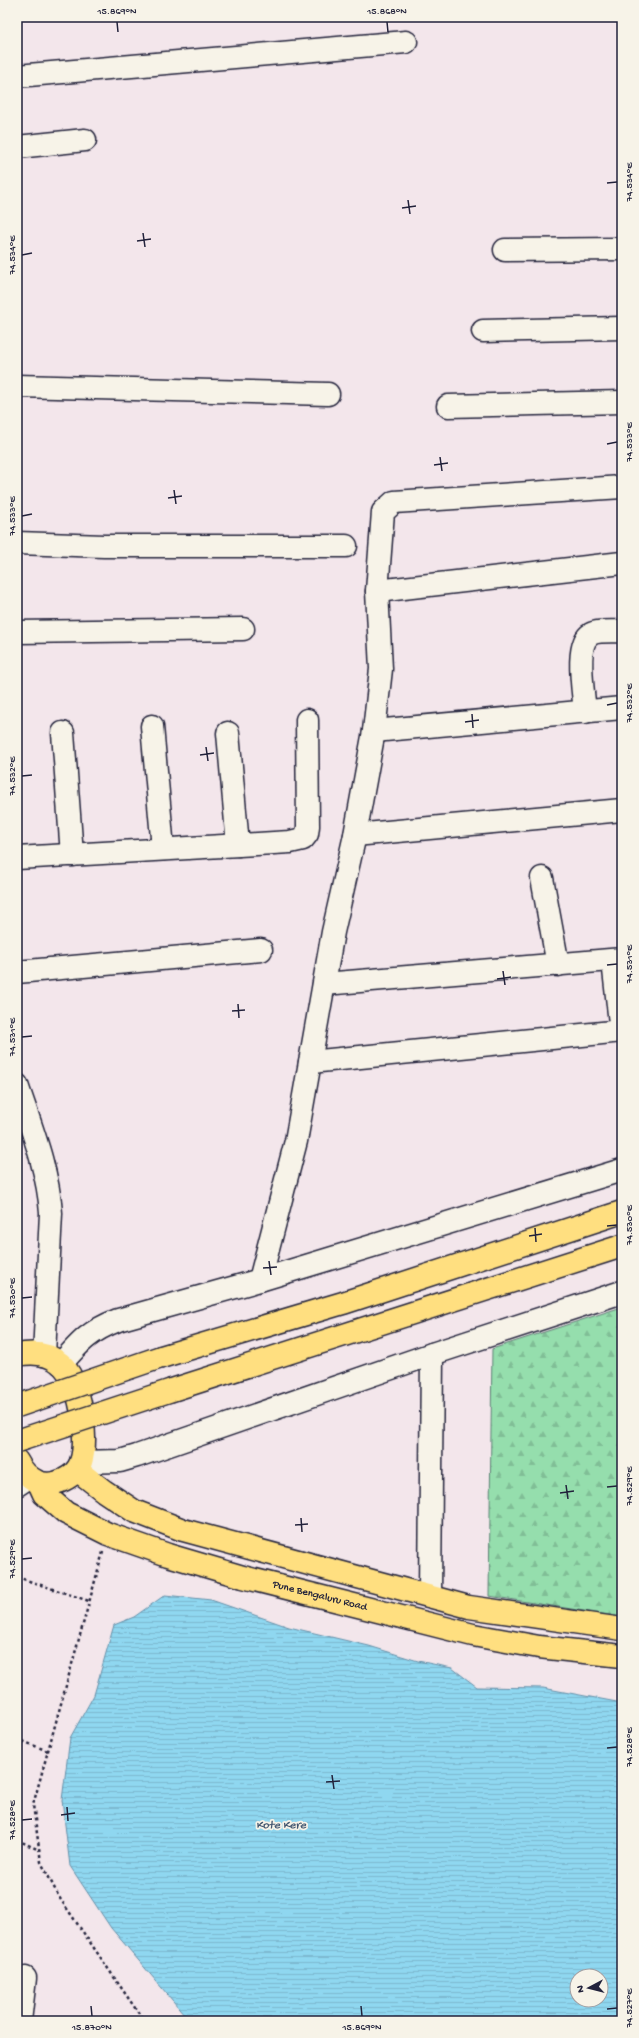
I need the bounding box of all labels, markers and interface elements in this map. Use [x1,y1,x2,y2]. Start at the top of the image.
text: 15.869°N [96,6,137,18]
text: 15.868°N [366,6,407,18]
text: 74.534°E [624,162,636,202]
text: 74.534°E [7,235,19,275]
text: 74.533°E [624,422,636,463]
text: 74.533°E [7,496,19,537]
text: 74.532°E [624,683,636,724]
text: 74.532°E [7,756,19,797]
text: 74.531°E [624,944,636,984]
text: 74.531°E [7,1017,19,1057]
text: 74.530°E [624,1204,636,1246]
text: 74.530°E [7,1277,19,1319]
text: 74.529°E [624,1466,636,1506]
text: 74.529°E [7,1539,19,1579]
street label: Pune Bengaluru Road [270,1578,370,1614]
text: 74.528°E [624,1727,636,1768]
text: 74.528°E [7,1800,19,1841]
water label: Kote Kere [256,1819,307,1833]
north arrow [569,1968,609,2008]
text: N [575,1985,587,1993]
text: 74.527°E [624,1988,636,2029]
text: 15.870°N [71,2022,112,2034]
text: 15.869°N [341,2022,382,2034]

